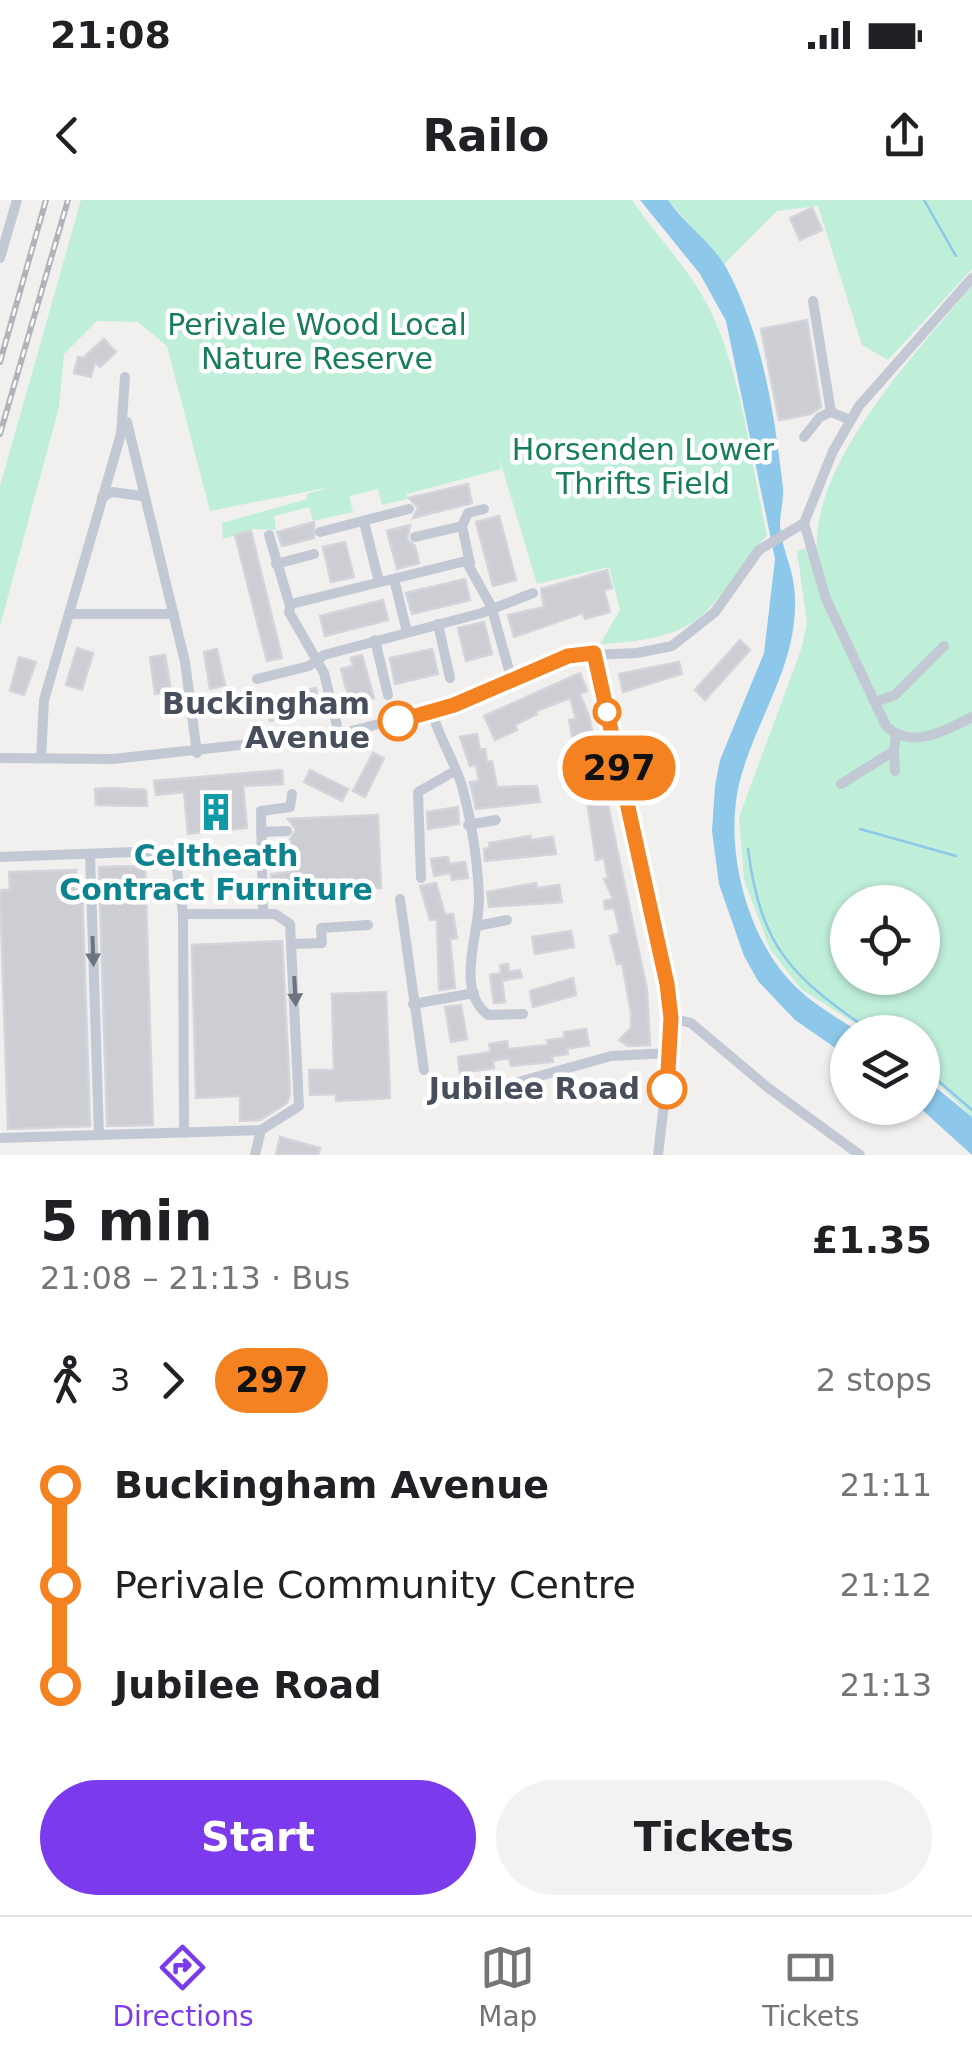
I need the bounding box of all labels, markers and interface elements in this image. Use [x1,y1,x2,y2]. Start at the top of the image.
text: 21:08 [50,13,171,57]
icon: back [40,108,95,163]
icon: share [877,108,932,163]
text: Railo [423,109,549,162]
park label: Perivale Wood Local Nature Reserve [167,307,467,376]
park label: Horsenden Lower Thrifts Field [512,432,775,501]
place label: Buckingham Avenue [162,686,370,755]
unlabelled marker [594,699,620,725]
marker: Buckingham Avenue [379,702,417,740]
line badge: 297 [562,736,676,800]
text: 297 [582,748,656,788]
building icon: Celtheath Contract Furniture [195,791,237,833]
place label: Celtheath Contract Furniture [59,838,373,907]
map controls [830,885,940,1125]
button: locate [830,885,940,995]
one-way arrow [85,936,101,968]
one-way arrow [288,976,304,1008]
button: layers [830,1015,940,1125]
marker: Jubilee Road [648,1070,686,1108]
place label: Jubilee Road [427,1071,640,1106]
text: 5 min [40,1189,213,1253]
text: £1.35 [812,1218,932,1262]
text: 21:08 – 21:13 · Bus [40,1259,350,1297]
icon: walk [40,1353,95,1408]
icon: forward [145,1353,200,1408]
text: 297 [235,1360,308,1400]
text: 3 [110,1361,130,1399]
text: 2 stops [816,1361,932,1399]
text: Buckingham Avenue [114,1463,549,1507]
text: 21:11 [840,1466,932,1504]
text: Perivale Community Centre [114,1563,636,1607]
text: 21:12 [840,1566,932,1604]
text: Jubilee Road [114,1663,381,1707]
text: 21:13 [840,1666,932,1704]
button: Start [40,1780,476,1895]
button: Tickets [496,1780,932,1895]
tab: Directions [112,1940,253,2033]
tab: Map [478,1940,537,2033]
tab: Tickets [762,1940,860,2033]

